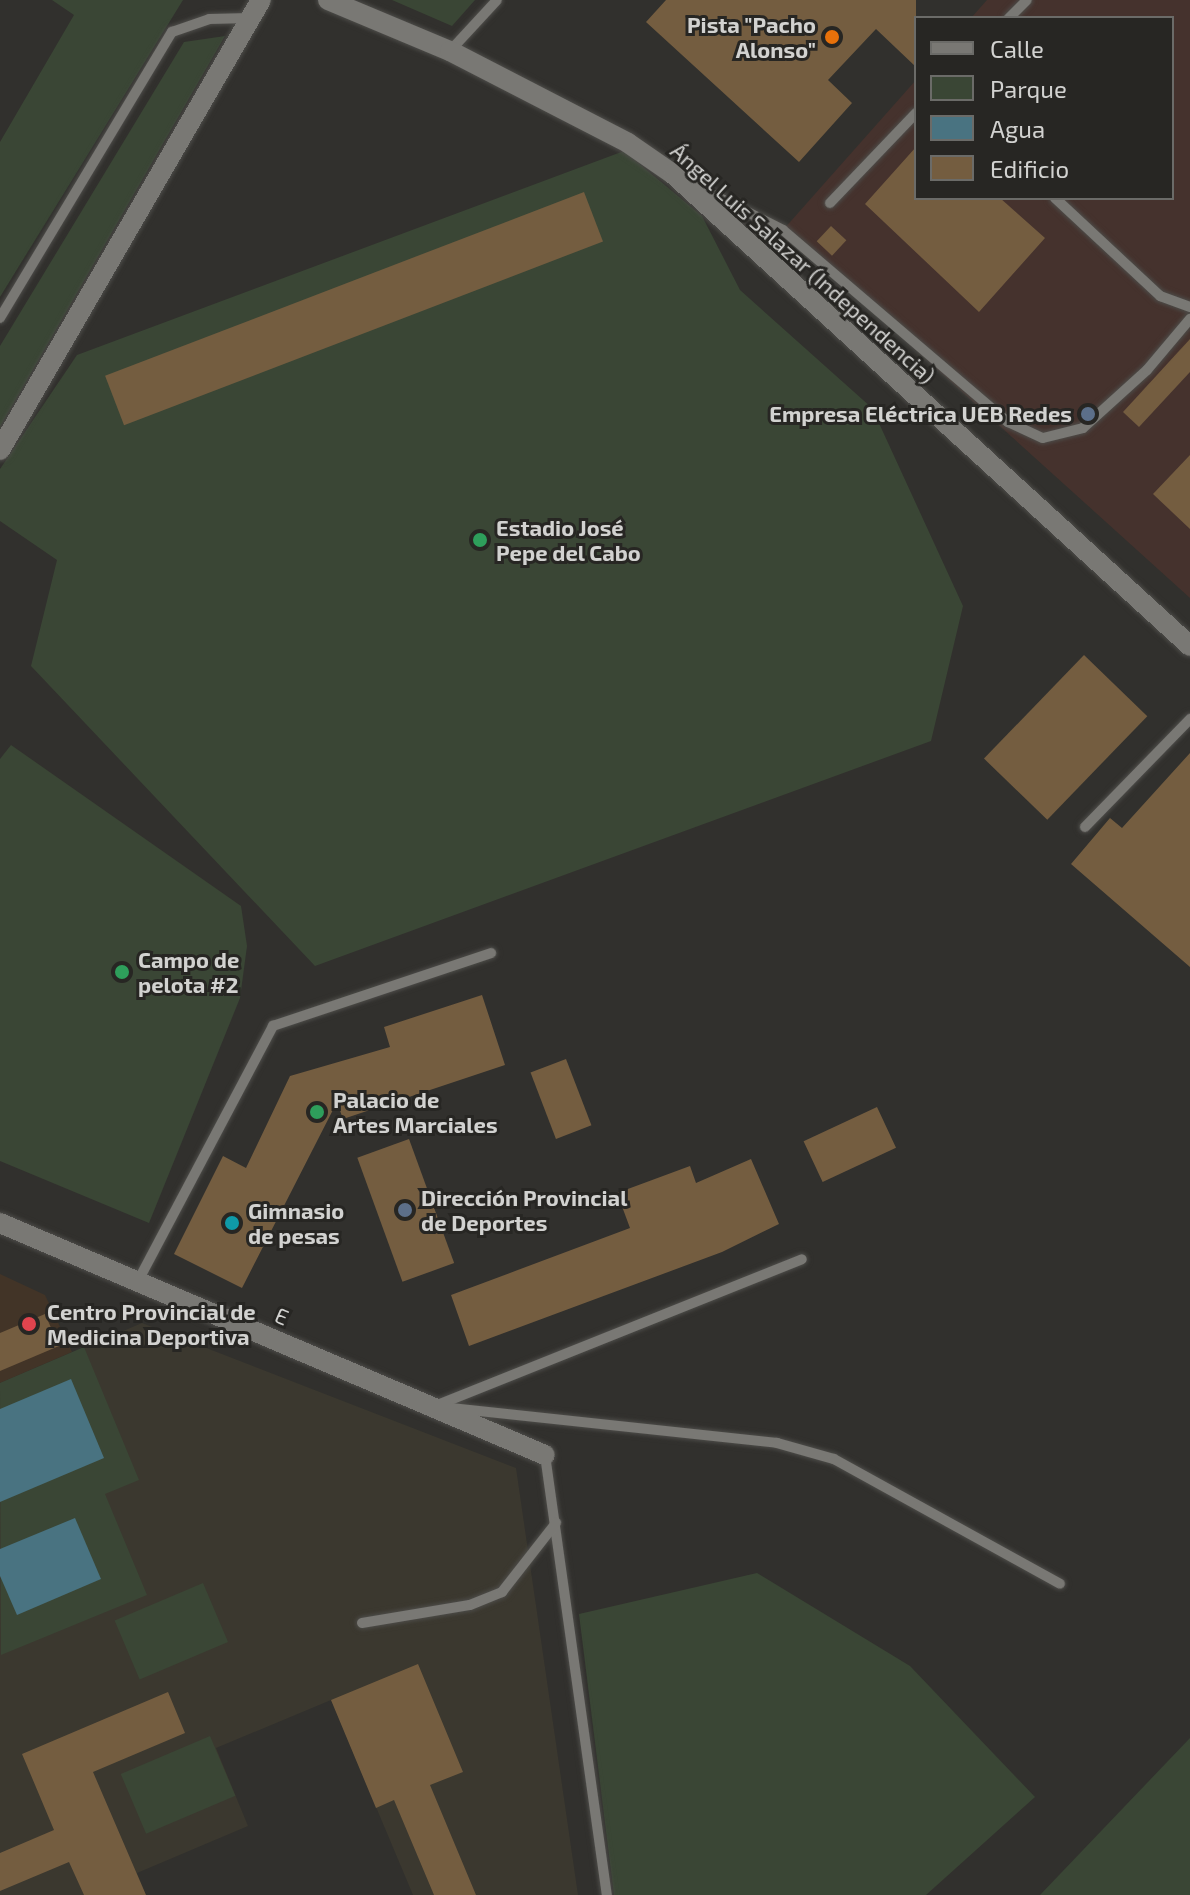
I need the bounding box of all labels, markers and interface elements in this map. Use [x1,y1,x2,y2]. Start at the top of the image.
place label: Pista "Pacho Alonso" [687,11,816,62]
legend [914,16,1174,200]
marker: Pista "Pacho Alonso" [823,28,841,46]
text: Calle [990,34,1044,63]
text: Parque [990,74,1067,103]
text: Agua [990,114,1045,143]
street label: Ángel Luis Salazar (Independencia) [665,137,941,389]
text: Edificio [990,154,1069,183]
place label: Empresa Eléctrica UEB Redes [769,401,1072,427]
marker: Empresa Eléctrica UEB Redes [1079,405,1097,423]
place label: Estadio José Pepe del Cabo [496,514,641,566]
marker: Estadio José Pepe del Cabo [471,531,489,549]
place label: Campo de pelota #2 [138,946,239,998]
marker: Campo de pelota #2 [113,963,131,981]
place label: Palacio de Artes Marciales [333,1086,498,1138]
marker: Palacio de Artes Marciales [308,1103,326,1121]
place label: Dirección Provincial de Deportes [421,1184,627,1236]
place label: Gimnasio de pesas [248,1197,344,1248]
marker: Dirección Provincial de Deportes [396,1201,414,1219]
marker: Gimnasio de pesas [223,1214,241,1232]
place label: Centro Provincial de Medicina Deportiva [47,1298,256,1350]
street label: E [271,1301,293,1331]
marker: Centro Provincial de Medicina Deportiva [18,1313,40,1335]

